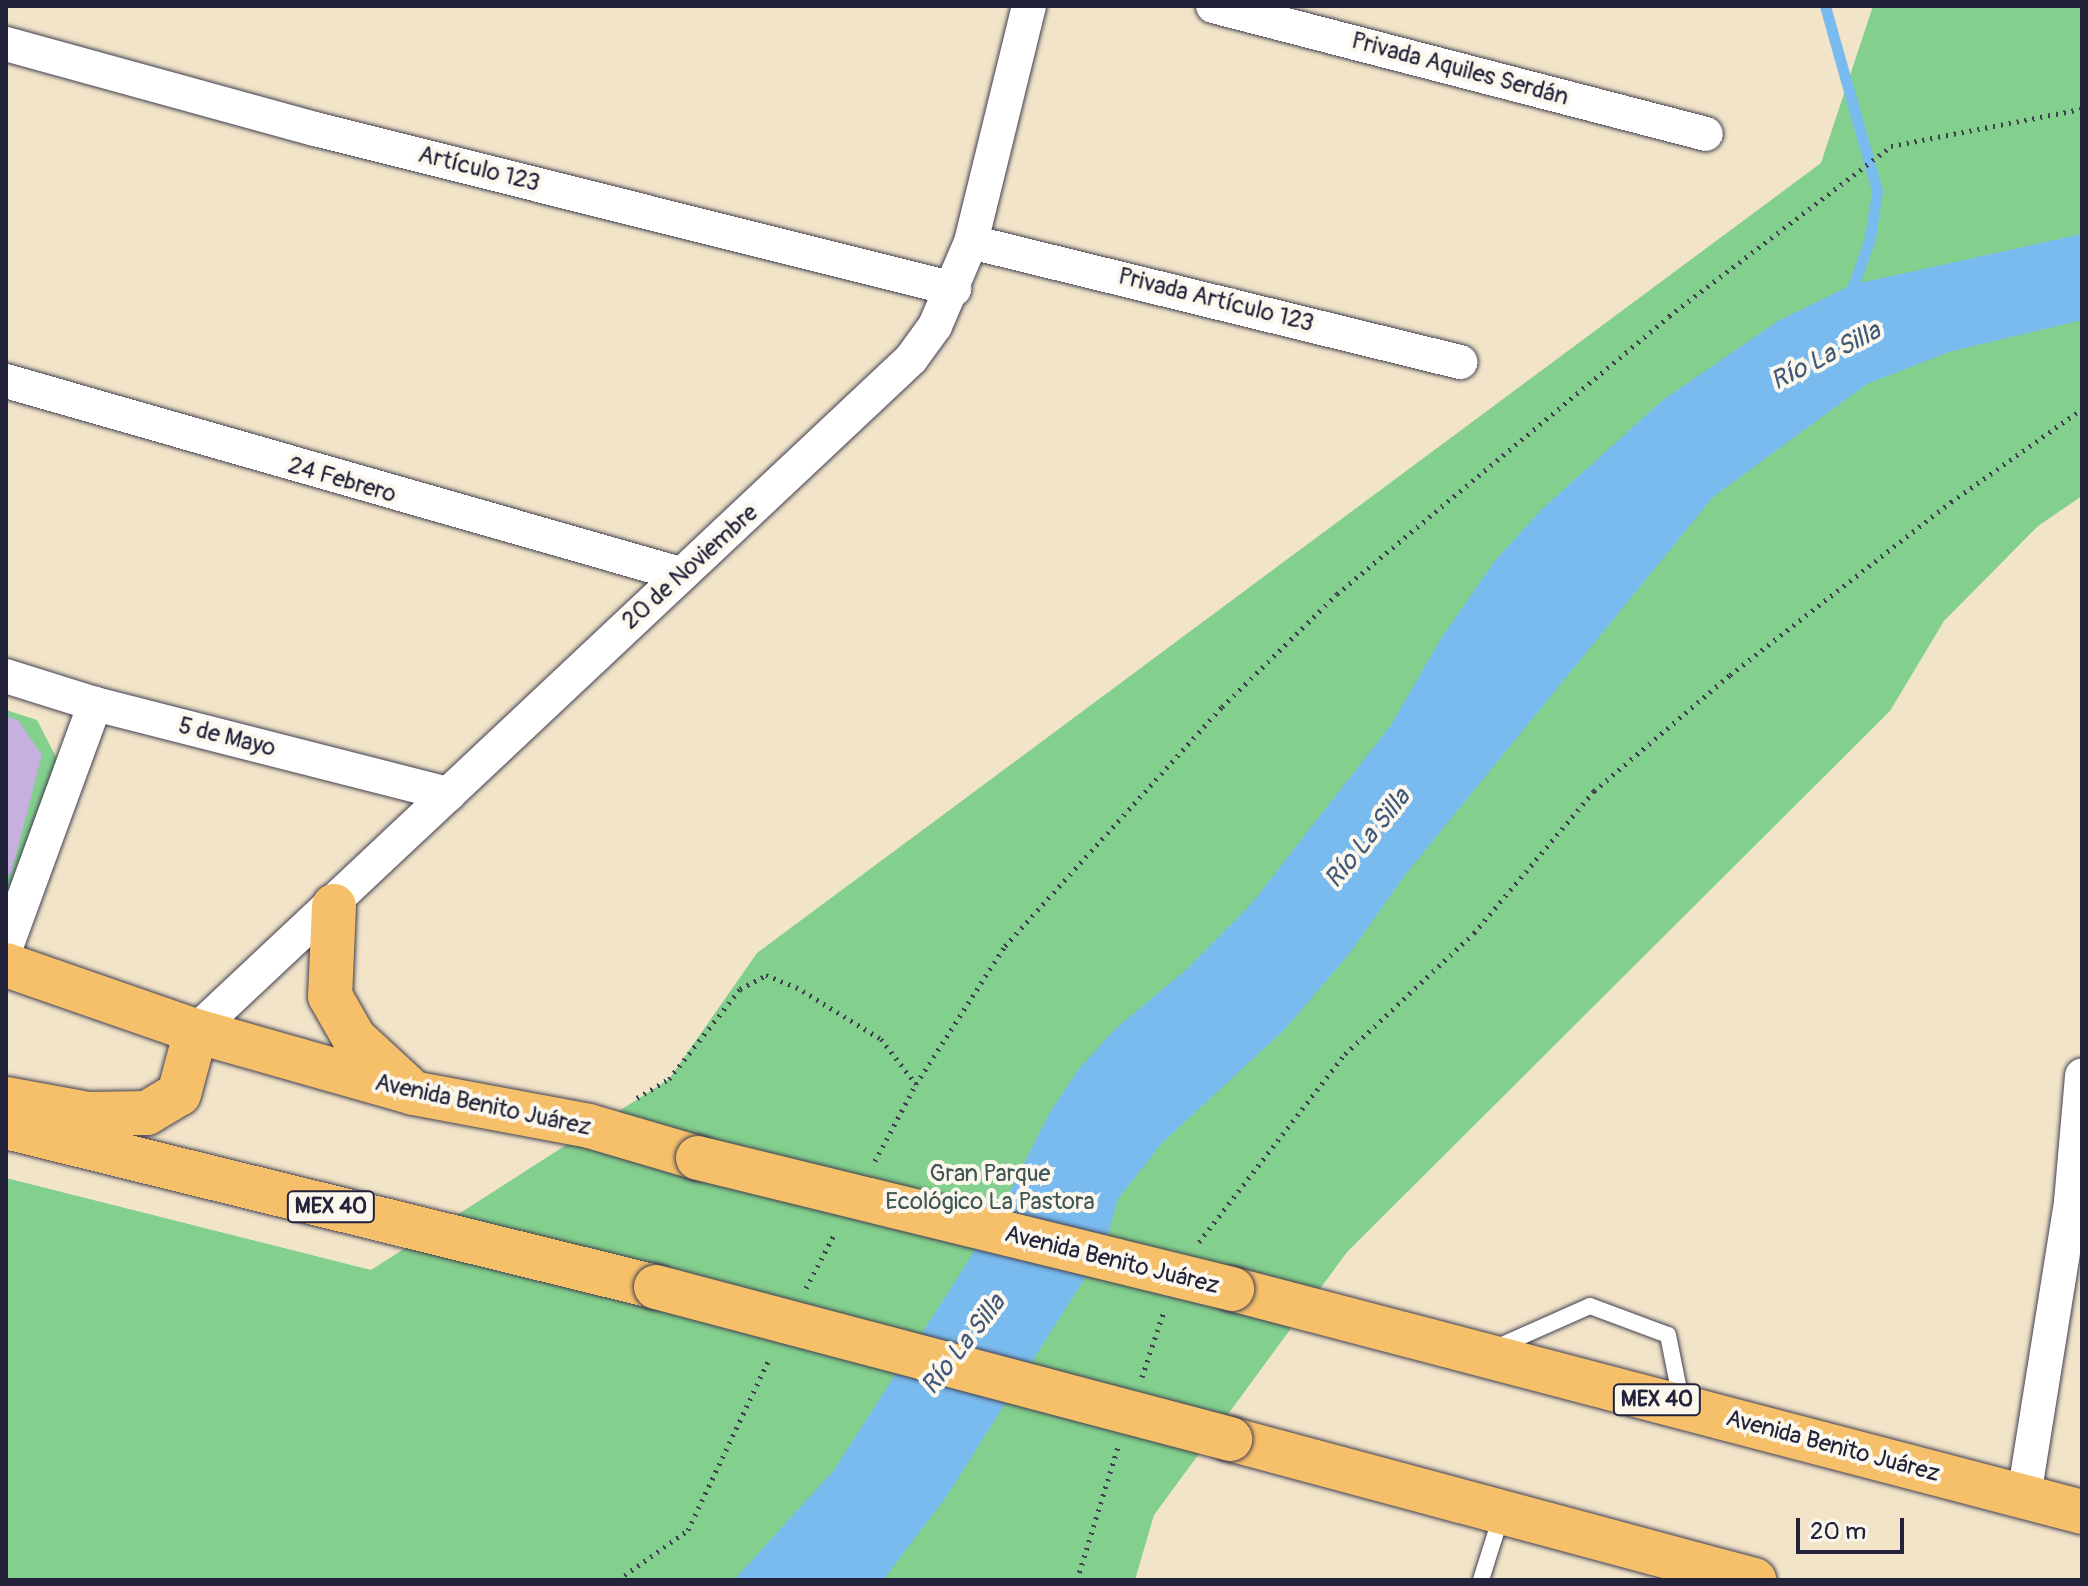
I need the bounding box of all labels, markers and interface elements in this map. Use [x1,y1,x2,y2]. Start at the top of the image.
street label: Privada Aquiles Serdán [1348,26,1572,112]
street label: Artículo 123 [415,140,543,198]
street label: Privada Artículo 123 [1115,262,1317,338]
water label: Río La Silla [1766,316,1886,398]
street label: 24 Febrero [285,451,399,509]
street label: 20 de Noviembre [616,498,764,636]
street label: 5 de Mayo [176,711,278,763]
water label: Río La Silla [1319,783,1417,895]
street label: Avenida Benito Juárez [372,1068,594,1142]
park label: Gran Parque Ecológico La Pastora [885,1160,1095,1216]
road number: MEX 40 [285,1189,377,1225]
street label: Avenida Benito Juárez [1002,1219,1222,1301]
water label: Río La Silla [915,1289,1013,1401]
road number: MEX 40 [1611,1382,1703,1418]
street label: Avenida Benito Juárez [1723,1404,1943,1488]
scale bar [1800,1502,1908,1552]
text: 20 m [1810,1517,1866,1546]

